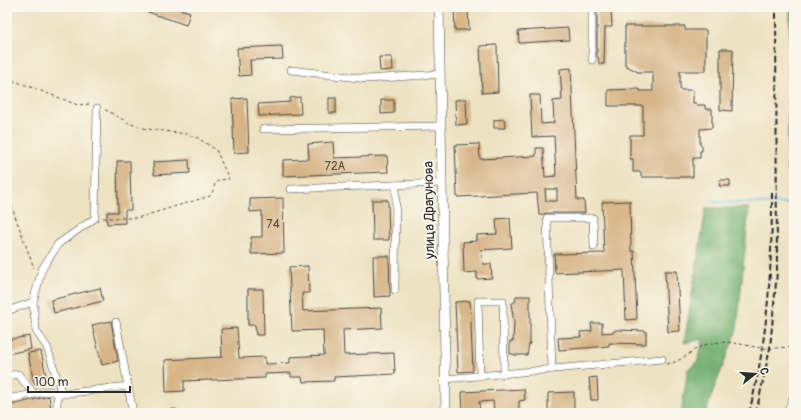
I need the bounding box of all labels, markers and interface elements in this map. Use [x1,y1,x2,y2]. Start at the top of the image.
house number: 72А [325,159,346,174]
street label: улица Драгунова [420,161,438,260]
house number: 74 [266,217,280,232]
north arrow [735,354,775,394]
text: С [757,366,771,377]
scale bar [28,368,130,394]
text: 100 m [34,375,69,390]

